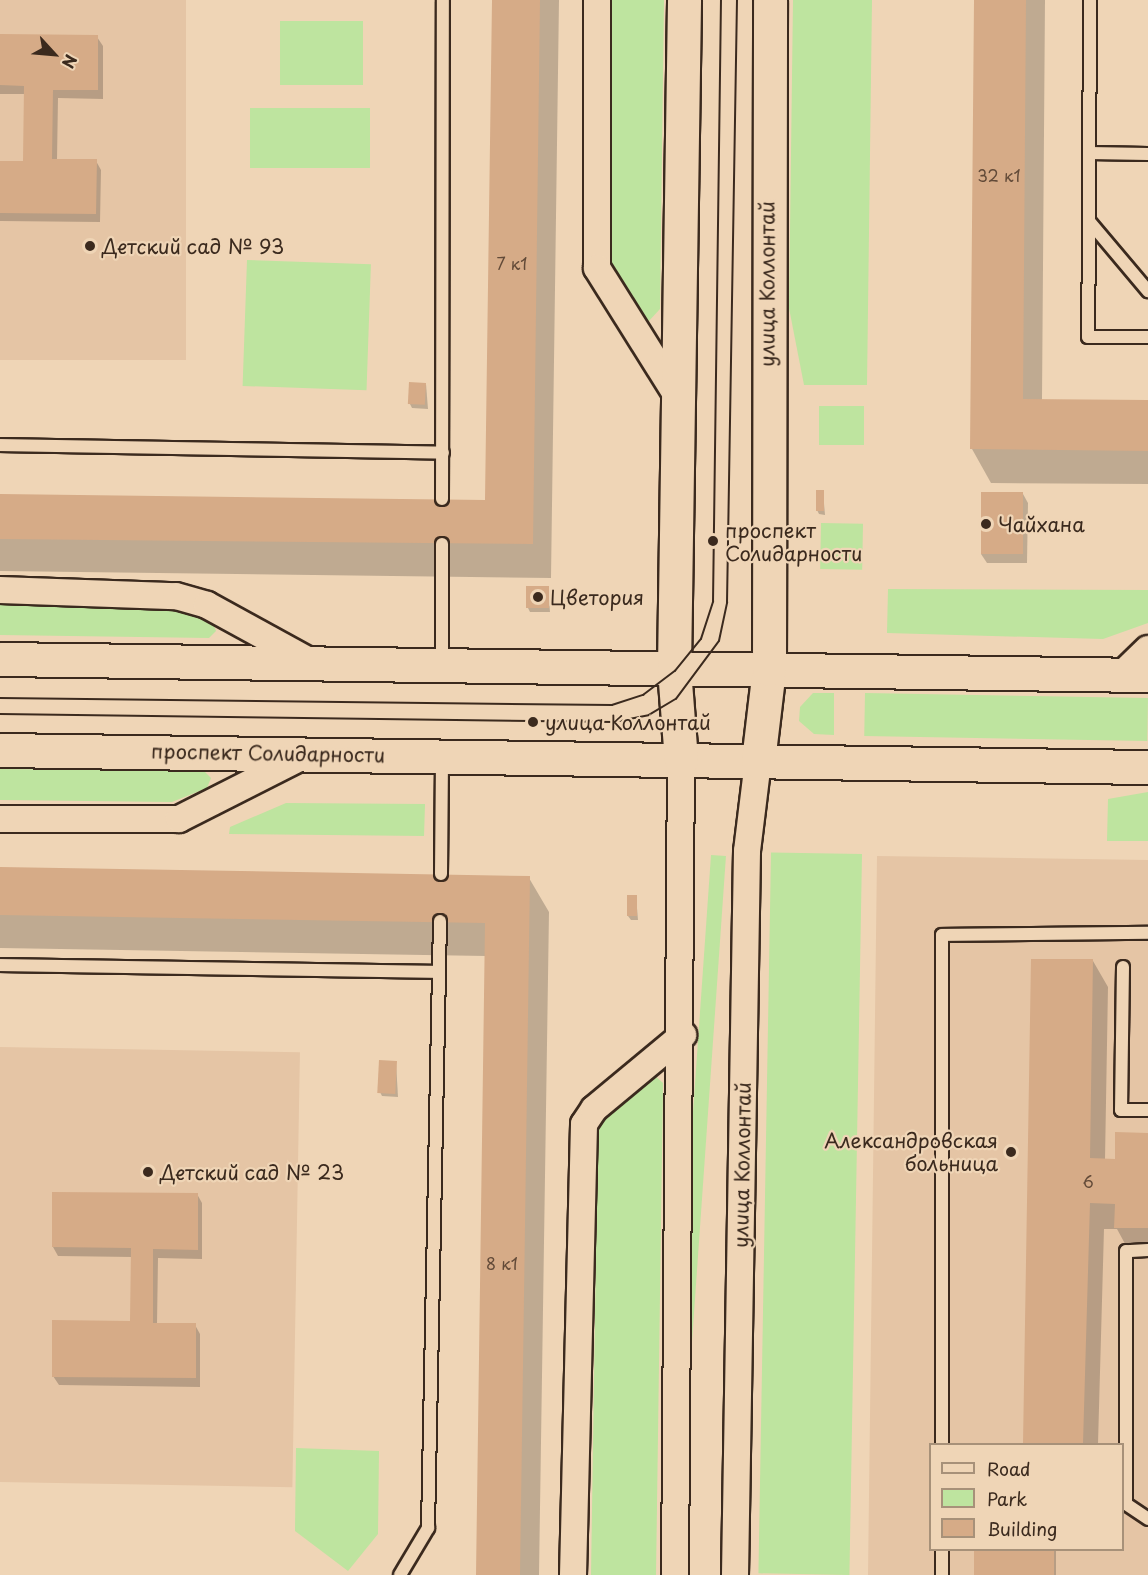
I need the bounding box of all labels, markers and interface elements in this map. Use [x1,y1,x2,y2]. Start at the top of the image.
north arrow [24,24,84,84]
text: N [57,51,84,73]
house number: 32 к1 [977,165,1021,185]
street label: улица Коллонтай [755,201,779,367]
place label: Детский сад № 93 [102,234,285,258]
marker: Детский сад № 93 [83,239,97,253]
house number: 7 к1 [497,253,527,273]
place label: Чайхана [998,512,1085,536]
marker: Чайхана [979,517,993,531]
place label: проспект Солидарности [725,518,862,565]
marker: проспект Солидарности [706,534,720,548]
place label: Цветория [550,585,644,609]
marker: Цветория [531,590,545,604]
place label: улица Коллонтай [545,710,712,734]
marker: улица Коллонтай [526,715,540,729]
street label: проспект Солидарности [150,739,386,767]
street label: улица Коллонтай [729,1081,755,1249]
place label: Александровская больница [824,1128,998,1175]
marker: Александровская больница [1002,1143,1020,1161]
place label: Детский сад № 23 [160,1160,346,1184]
marker: Детский сад № 23 [141,1165,155,1179]
house number: 6 [1082,1171,1094,1191]
house number: 8 к1 [486,1253,518,1273]
legend [929,1443,1124,1551]
text: Road [987,1455,1031,1482]
text: Park [987,1485,1027,1512]
text: Building [987,1515,1057,1542]

